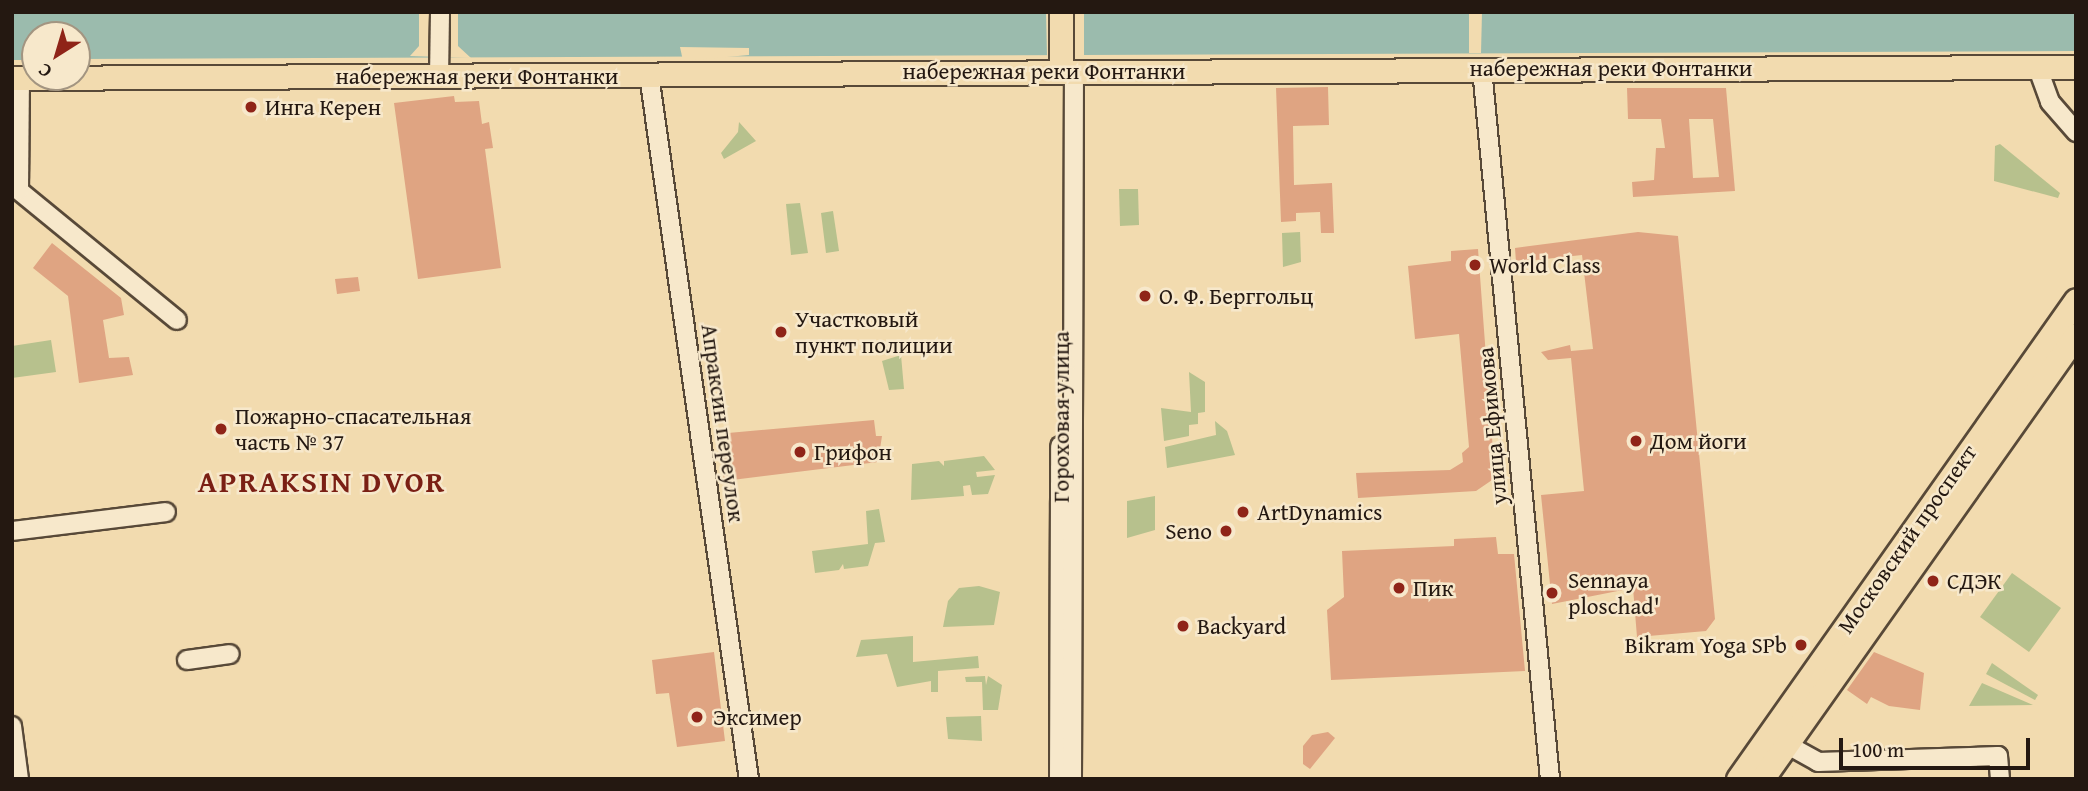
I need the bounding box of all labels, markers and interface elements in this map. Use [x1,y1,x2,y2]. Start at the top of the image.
north arrow [21,21,91,91]
street label: набережная реки Фонтанки [1469,54,1753,82]
text: С [32,57,57,86]
street label: набережная реки Фонтанки [902,57,1186,85]
street label: набережная реки Фонтанки [335,62,619,90]
place label: Инга Керен [265,93,381,121]
marker: Инга Керен [243,99,259,115]
place label: World Class [1489,251,1601,279]
marker: World Class [1467,257,1483,273]
place label: О. Ф. Берггольц [1159,282,1313,310]
marker: О. Ф. Берггольц [1137,288,1153,304]
place label: Участковый пункт полиции [795,305,953,359]
street label: Апраксин переулок [695,322,751,524]
marker: Участковый пункт полиции [773,324,789,340]
street label: Гороховая улица [1047,331,1075,503]
street label: улица Ефимова [1471,346,1513,506]
place label: Пожарно-спасательная часть № 37 [235,402,471,456]
marker: Пожарно-спасательная часть № 37 [213,421,229,437]
place label: Дом йоги [1650,427,1747,455]
marker: Дом йоги [1628,433,1644,449]
place label: Грифон [814,438,892,466]
street label: Московский проспект [1831,439,1983,639]
marker: Грифон [792,444,808,460]
district label: APRAKSIN DVOR [199,463,445,499]
place label: ArtDynamics [1257,498,1382,526]
marker: ArtDynamics [1235,504,1251,520]
place label: Seno [1165,517,1212,545]
marker: Seno [1218,523,1234,539]
place label: Sennaya ploschad' [1568,566,1660,620]
place label: СДЭК [1947,567,2001,595]
marker: СДЭК [1925,573,1941,589]
place label: Пик [1413,574,1454,602]
marker: Пик [1391,580,1407,596]
marker: Sennaya ploschad' [1542,583,1562,603]
place label: Backyard [1197,612,1286,640]
marker: Backyard [1175,618,1191,634]
place label: Bikram Yoga SPb [1625,631,1787,659]
marker: Bikram Yoga SPb [1793,637,1809,653]
place label: Эксимер [713,703,802,731]
marker: Эксимер [687,707,707,727]
scale bar [1843,724,2034,768]
text: 100 m [1852,734,1904,765]

